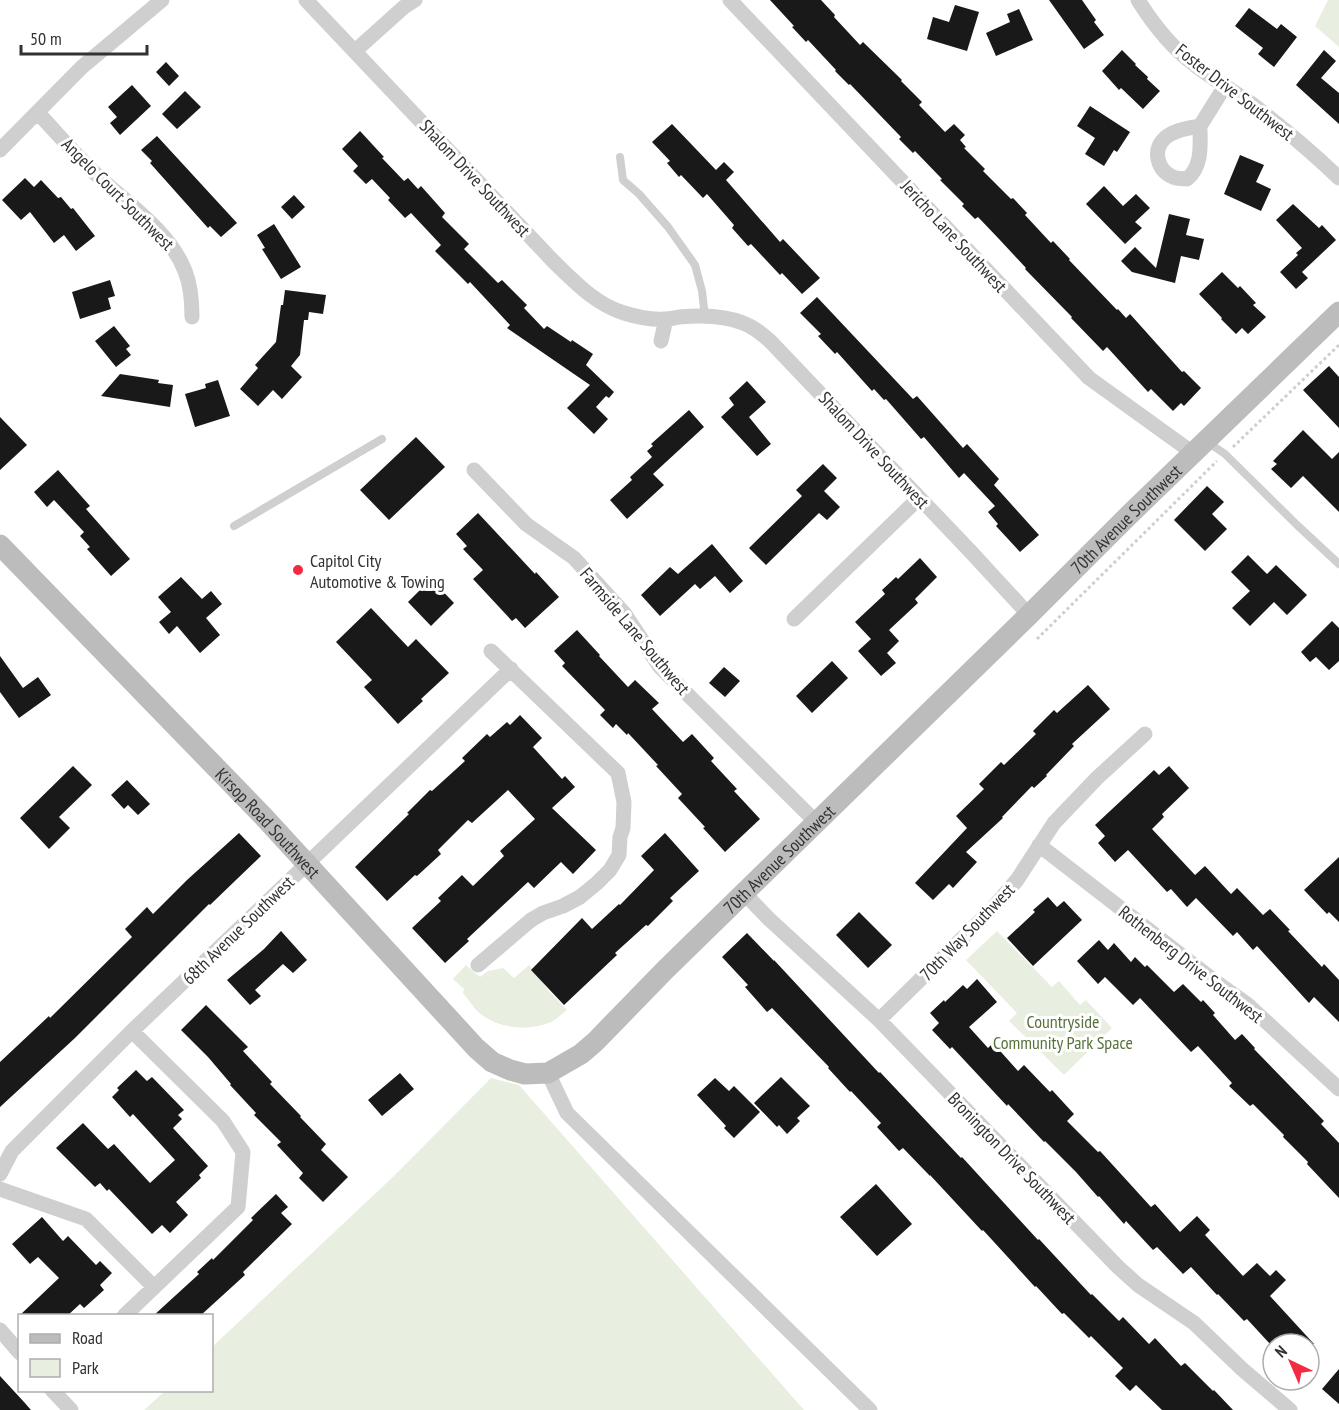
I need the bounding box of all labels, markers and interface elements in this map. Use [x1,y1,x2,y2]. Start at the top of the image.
scale bar [21,18,147,56]
text: 50 m [30,27,62,50]
street label: Foster Drive Southwest [1171,39,1299,145]
street label: Shalom Drive Southwest [415,115,535,241]
street label: Angelo Court Southwest [57,133,179,255]
street label: Jericho Lane Southwest [895,174,1012,297]
street label: Shalom Drive Southwest [814,387,934,513]
street label: 70th Avenue Southwest [1065,459,1186,579]
place label: Capitol City Automotive & Towing [310,549,445,593]
marker: Capitol City Automotive & Towing [291,563,305,577]
street label: Farmside Lane Southwest [575,563,695,699]
street label: Kirsop Road Southwest [211,763,326,883]
street label: 70th Avenue Southwest [718,799,839,919]
street label: 68th Avenue Southwest [177,871,299,989]
street label: 70th Way Southwest [915,879,1019,985]
street label: Rothenberg Drive Southwest [1114,900,1268,1028]
park label: Countryside Community Park Space [993,1010,1133,1054]
street label: Bronington Drive Southwest [943,1087,1081,1229]
legend [18,1314,213,1392]
text: Road [72,1326,103,1349]
north arrow [1261,1332,1321,1392]
text: N [1271,1341,1291,1361]
text: Park [72,1356,99,1379]

